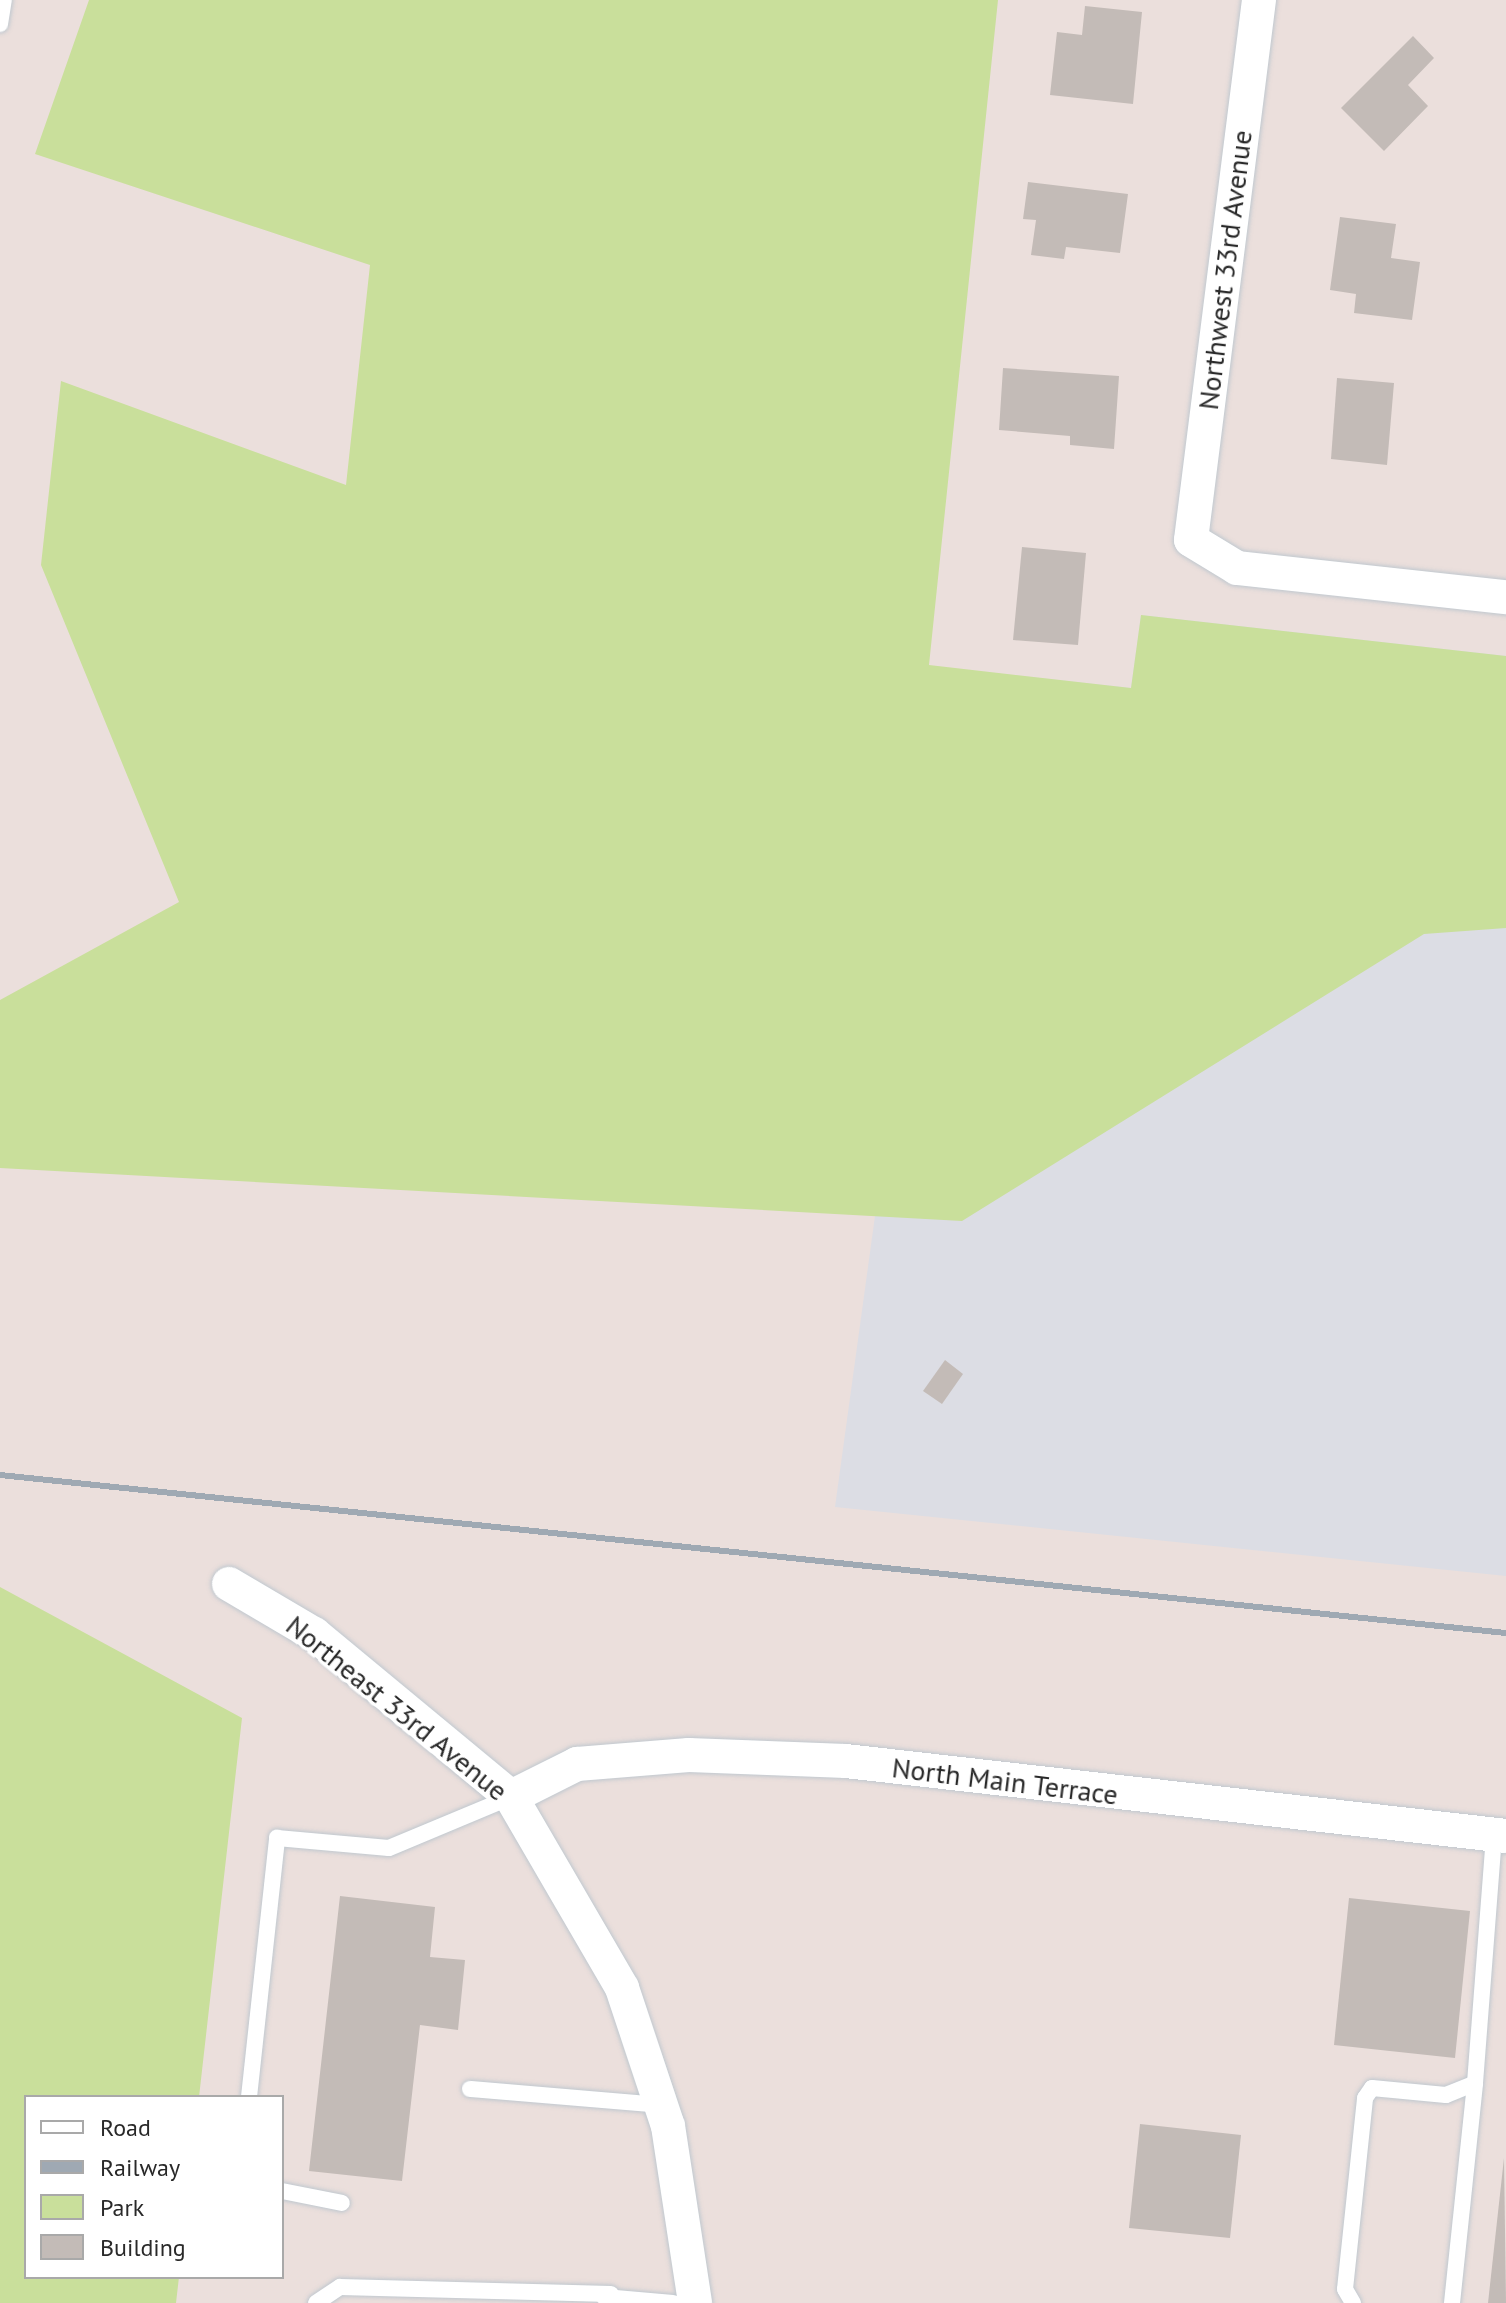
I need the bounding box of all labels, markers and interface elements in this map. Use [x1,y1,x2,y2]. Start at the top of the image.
street label: Northwest 33rd Avenue [1191,128,1259,412]
street label: Northeast 33rd Avenue [279,1608,515,1808]
street label: North Main Terrace [890,1750,1120,1812]
legend [24,2095,284,2279]
text: Road [100,2112,151,2143]
text: Railway [100,2152,180,2183]
text: Park [100,2192,144,2223]
text: Building [100,2232,186,2263]

